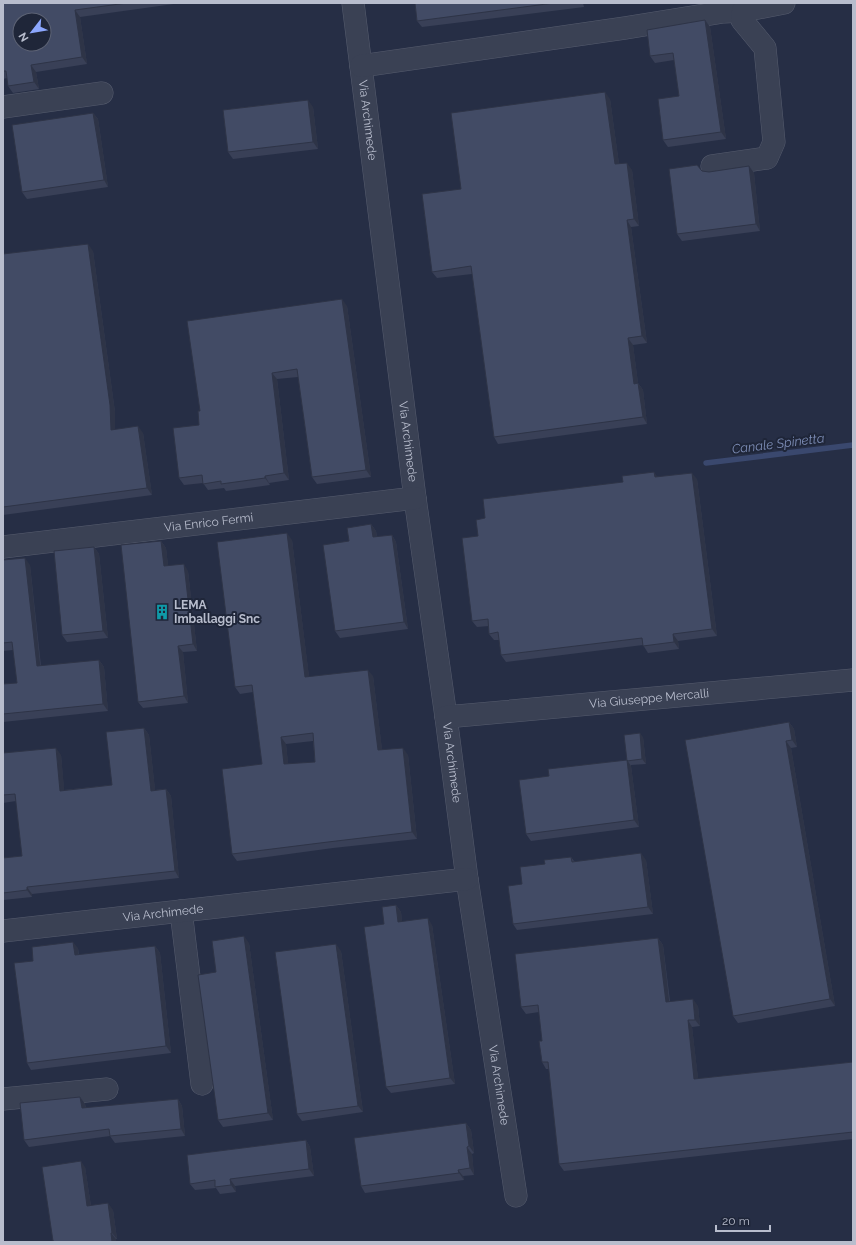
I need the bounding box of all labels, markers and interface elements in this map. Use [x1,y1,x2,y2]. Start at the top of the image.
north arrow [12,12,52,52]
text: N [16,30,32,44]
street label: Via Archimede [356,79,380,161]
street label: Via Archimede [396,401,420,483]
water label: Canale Spinetta [731,430,825,457]
street label: Via Enrico Fermi [163,510,254,535]
place label: LEMA Imballaggi Snc [174,598,260,626]
building icon: LEMA Imballaggi Snc [153,603,171,621]
street label: Via Giuseppe Mercalli [589,686,710,711]
street label: Via Archimede [440,722,464,804]
street label: Via Archimede [122,902,204,925]
street label: Via Archimede [486,1044,512,1126]
scale bar [716,1207,770,1233]
text: 20 m [722,1214,750,1228]

